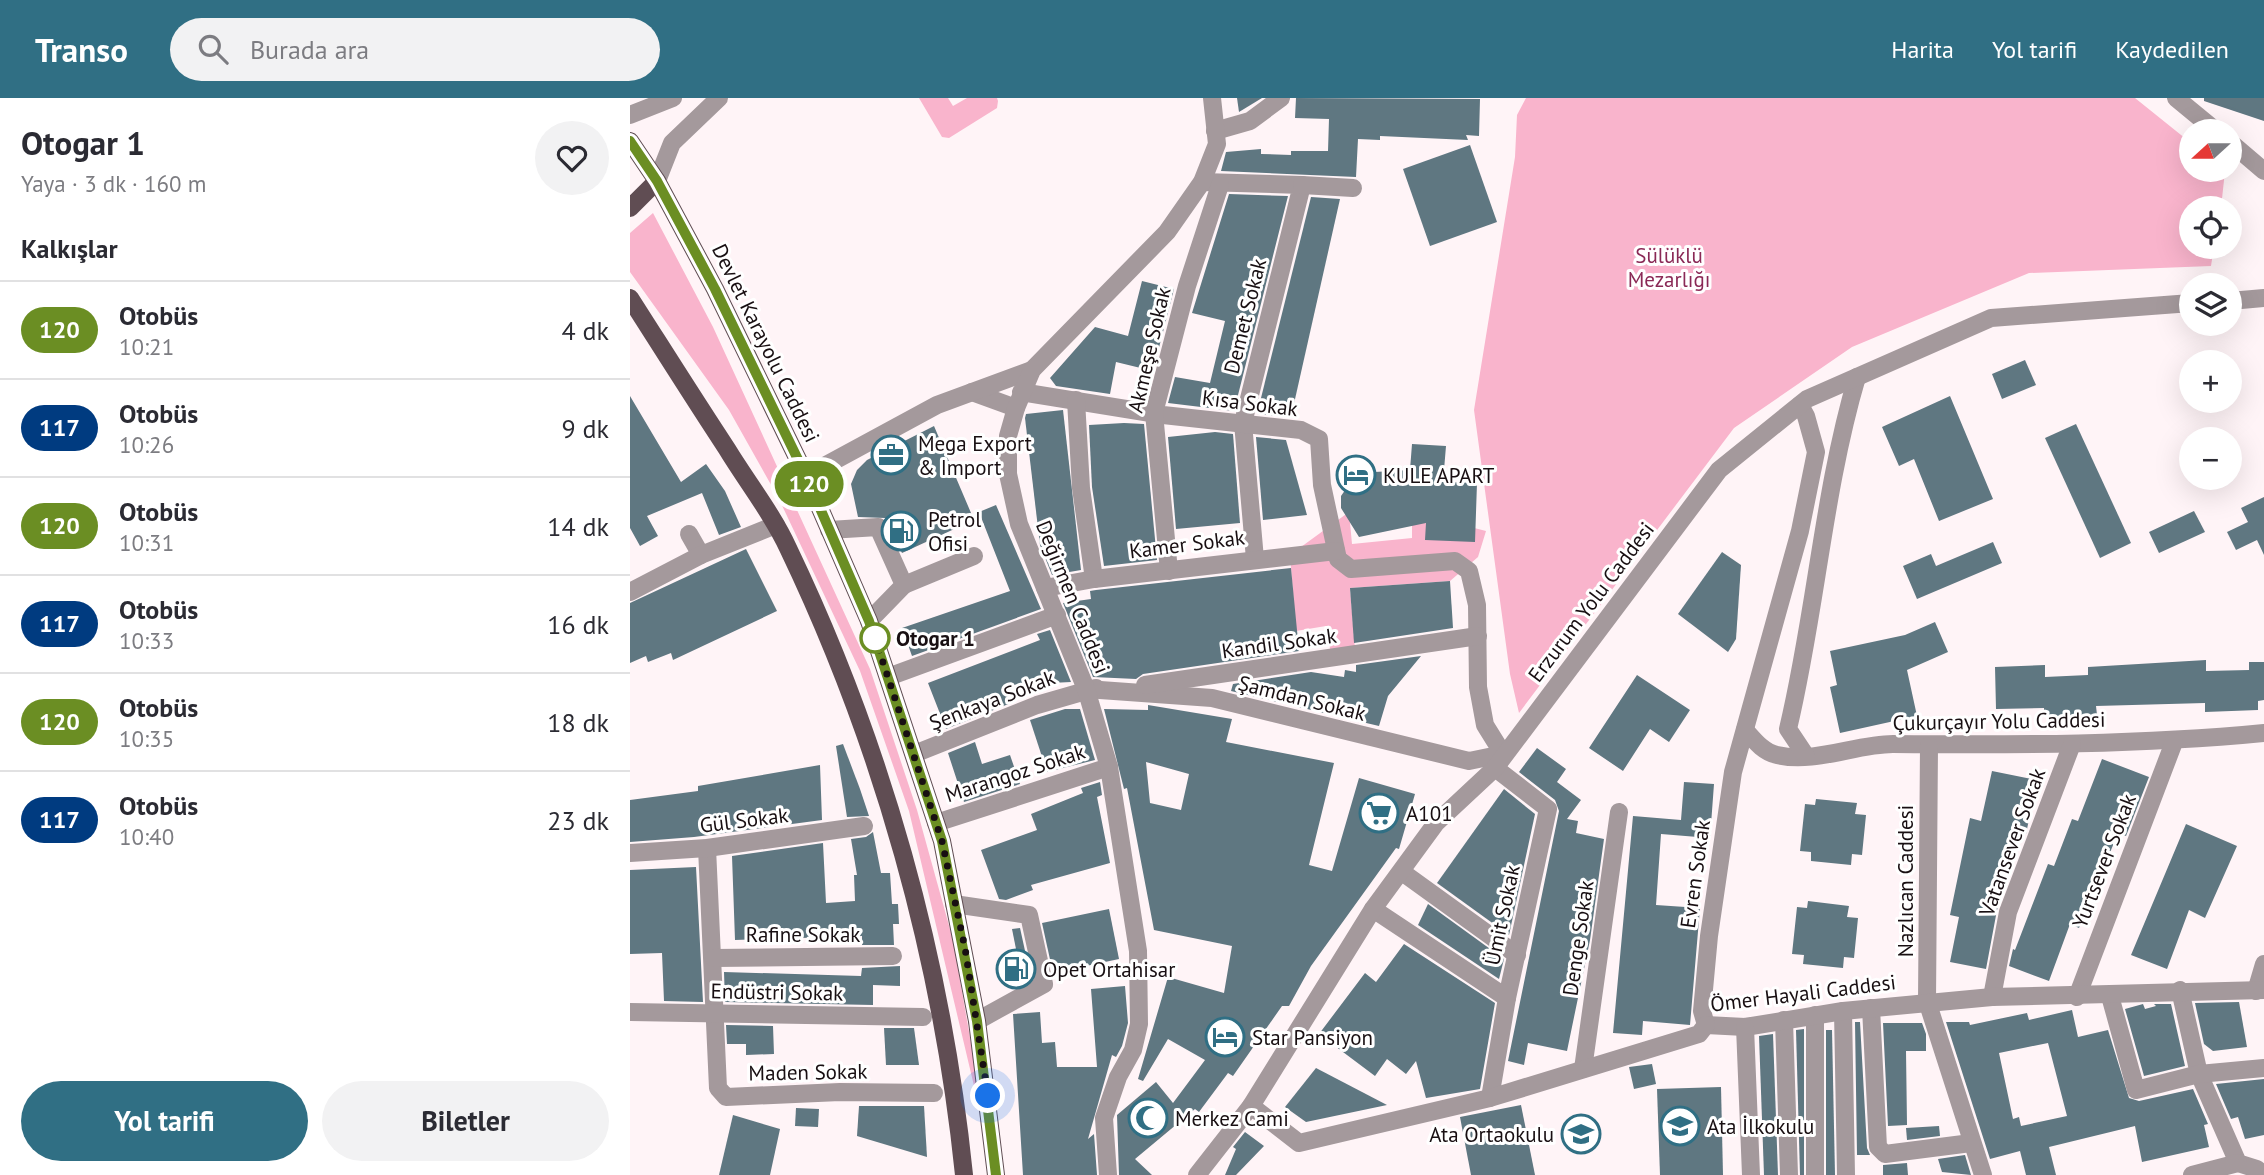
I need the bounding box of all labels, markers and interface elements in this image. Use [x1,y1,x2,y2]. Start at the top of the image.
search box [170,18,660,81]
text: Transo [35,28,128,71]
icon: search [194,30,232,68]
text: Burada ara [250,33,369,66]
text: Harita [1891,34,1954,65]
text: Yol tarifi [1992,34,2077,65]
text: Kaydedilen [2115,34,2229,65]
north arrow [2179,119,2242,182]
map controls [2179,119,2242,490]
text: Otogar 1 [21,121,145,164]
button: heart [535,121,609,195]
text: Yaya · 3 dk · 160 m [21,169,206,198]
button: locate [2179,196,2242,259]
text: Kalkışlar [21,232,118,265]
street label: Devlet Karayolu Caddesi [706,239,826,447]
park label: Sülüklü Mezarlığı [1628,242,1710,293]
street label: Demet Sokak [1218,256,1272,376]
button: layers [2179,273,2242,336]
street label: Akmeşe Sokak [1121,285,1177,415]
text: Otobüs [119,299,198,332]
text: 120 [39,314,80,345]
text: 4 dk [561,314,609,347]
text: 10:21 [119,332,174,361]
button: + [2179,350,2242,413]
street label: Kısa Sokak [1201,384,1299,422]
text: Otobüs [119,397,198,430]
text: 117 [39,412,80,443]
text: 9 dk [561,412,609,445]
button: − [2179,427,2242,490]
text: 10:26 [119,430,174,459]
place label: Mega Export & Import [918,430,1032,481]
office icon: Mega Export & Import [870,434,912,476]
hotel icon: KULE APART [1335,454,1377,496]
line badge: 120 [769,461,849,507]
place label: KULE APART [1383,462,1495,489]
text: 120 [789,468,829,499]
text: Otobüs [119,495,198,528]
place label: Petrol Ofisi [928,506,981,557]
text: 120 [39,510,80,541]
text: 14 dk [547,510,609,543]
fuel station icon: Petrol Ofisi [880,510,922,552]
street label: Değirmen Caddesi [1030,516,1116,678]
street label: Erzurum Yolu Caddesi [1522,517,1660,687]
street label: Kamer Sokak [1128,524,1246,564]
text: 10:31 [119,528,174,557]
text: Otobüs [119,593,198,626]
text: 117 [39,608,80,639]
text: 16 dk [547,608,609,641]
street label: Kandil Sokak [1220,622,1338,664]
marker: Otogar 1 [860,623,890,653]
place label: Otogar 1 [896,625,975,652]
text: 10:33 [119,626,174,655]
street label: Şenkaya Sokak [925,664,1059,736]
street label: Şamdan Sokak [1235,669,1369,727]
text: Otobüs [119,691,198,724]
text: 120 [39,706,80,737]
text: 18 dk [547,706,609,739]
street label: Çukurçayır Yolu Caddesi [1892,706,2106,736]
text: 10:35 [119,724,174,753]
street label: Marangoz Sokak [942,738,1088,808]
street label: Vatansever Sokak [1972,764,2051,921]
text: Otobüs [119,789,198,822]
street label: Yurtsever Sokak [2066,790,2142,932]
supermarket icon: A101 [1358,792,1400,834]
place label: A101 [1406,800,1453,827]
street label: Gül Sokak [698,801,790,839]
text: 117 [39,804,80,835]
text: 23 dk [547,804,609,837]
street label: Nazlıcan Caddesi [1892,805,1919,957]
street label: Evren Sokak [1674,818,1716,930]
text: 10:40 [119,822,174,851]
street label: Ümit Sokak [1478,862,1526,968]
street label: Denge Sokak [1557,878,1599,998]
street label: Rafine Sokak [746,921,860,948]
fuel station icon: Opet Ortahisar [995,948,1037,990]
place label: Opet Ortahisar [1043,956,1175,983]
street label: Ömer Hayali Caddesi [1709,968,1897,1018]
street label: Endüstri Sokak [710,977,844,1007]
hotel icon: Star Pansiyon [1204,1016,1246,1058]
place label: Star Pansiyon [1252,1024,1373,1051]
street label: Maden Sokak [748,1057,868,1087]
your location [970,1078,1005,1113]
button: Yol tarifi [21,1081,308,1161]
button: Biletler [322,1081,609,1161]
mosque icon: Merkez Cami [1127,1097,1169,1139]
place label: Merkez Cami [1175,1105,1289,1132]
school or university icon: Ata İlkokulu [1659,1105,1701,1147]
school or university icon: Ata Ortaokulu [1560,1113,1602,1155]
place label: Ata İlkokulu [1707,1113,1814,1140]
place label: Ata Ortaokulu [1429,1121,1554,1148]

